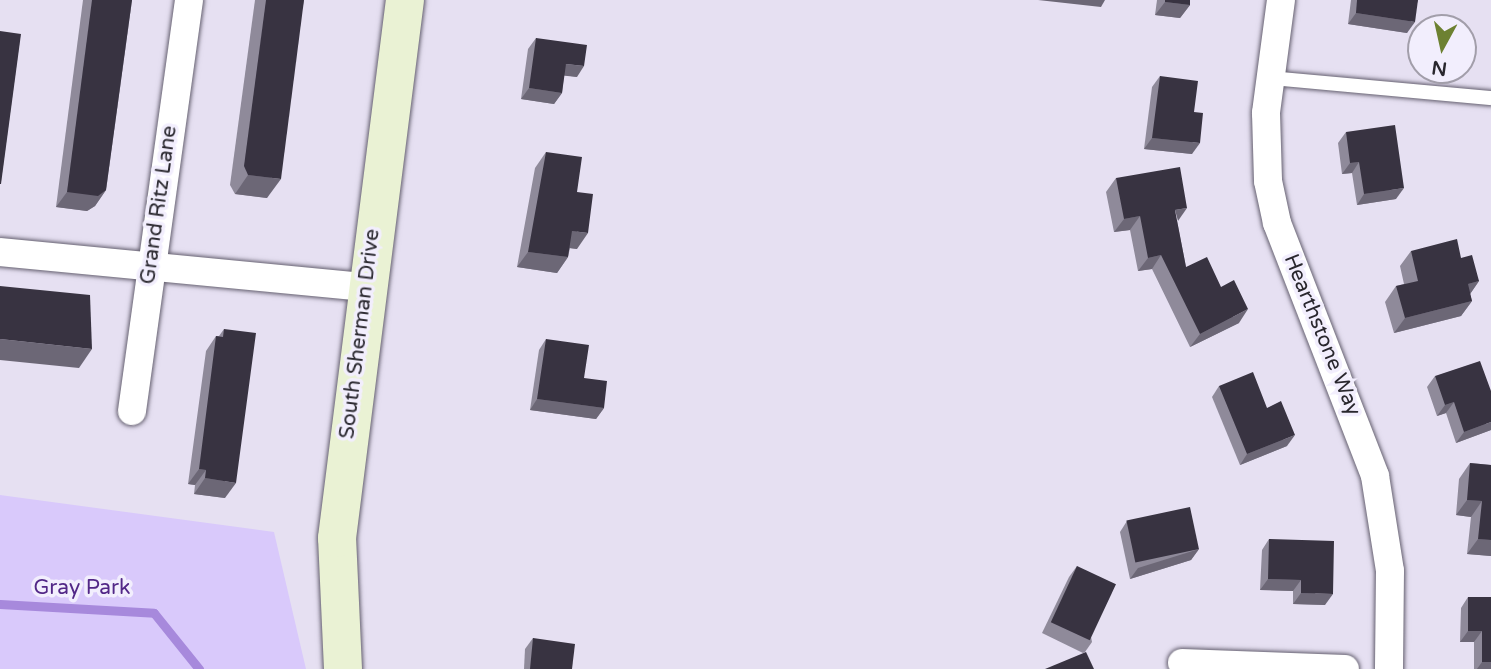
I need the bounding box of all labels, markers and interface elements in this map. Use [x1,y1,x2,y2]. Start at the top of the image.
north arrow [1407,14,1477,84]
text: N [1430,56,1448,80]
street label: Grand Ritz Lane [135,124,183,286]
street label: South Sherman Drive [335,228,385,440]
street label: Hearthstone Way [1278,250,1366,420]
park label: Gray Park [33,575,131,601]

